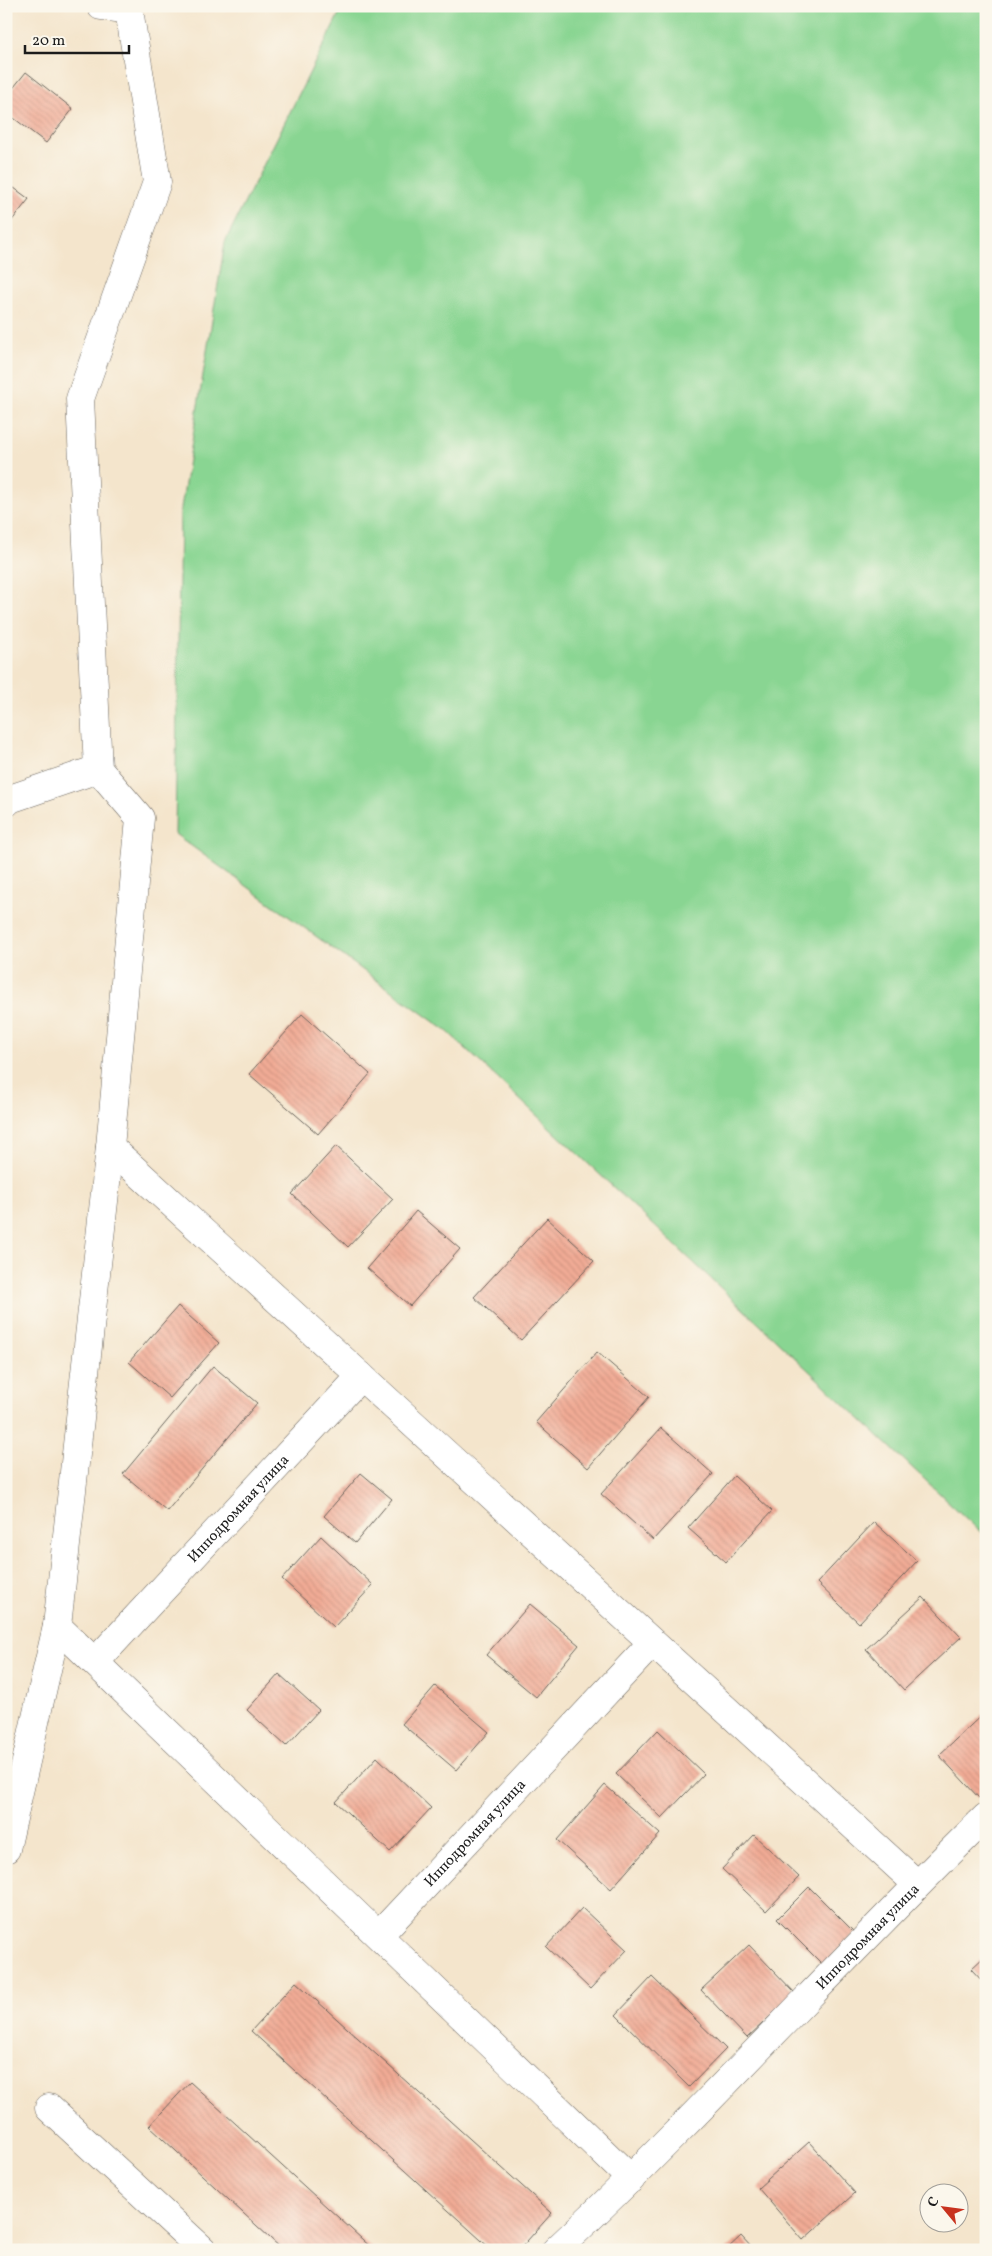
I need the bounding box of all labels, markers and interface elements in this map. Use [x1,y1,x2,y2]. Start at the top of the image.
scale bar [25,22,129,54]
text: 20 m [32,31,65,52]
street label: Ипподромная улица [184,1451,295,1568]
street label: Ипподромная улица [420,1775,531,1892]
street label: Ипподромная улица [812,1880,925,1995]
north arrow [920,2184,970,2234]
text: С [923,2194,944,2211]

